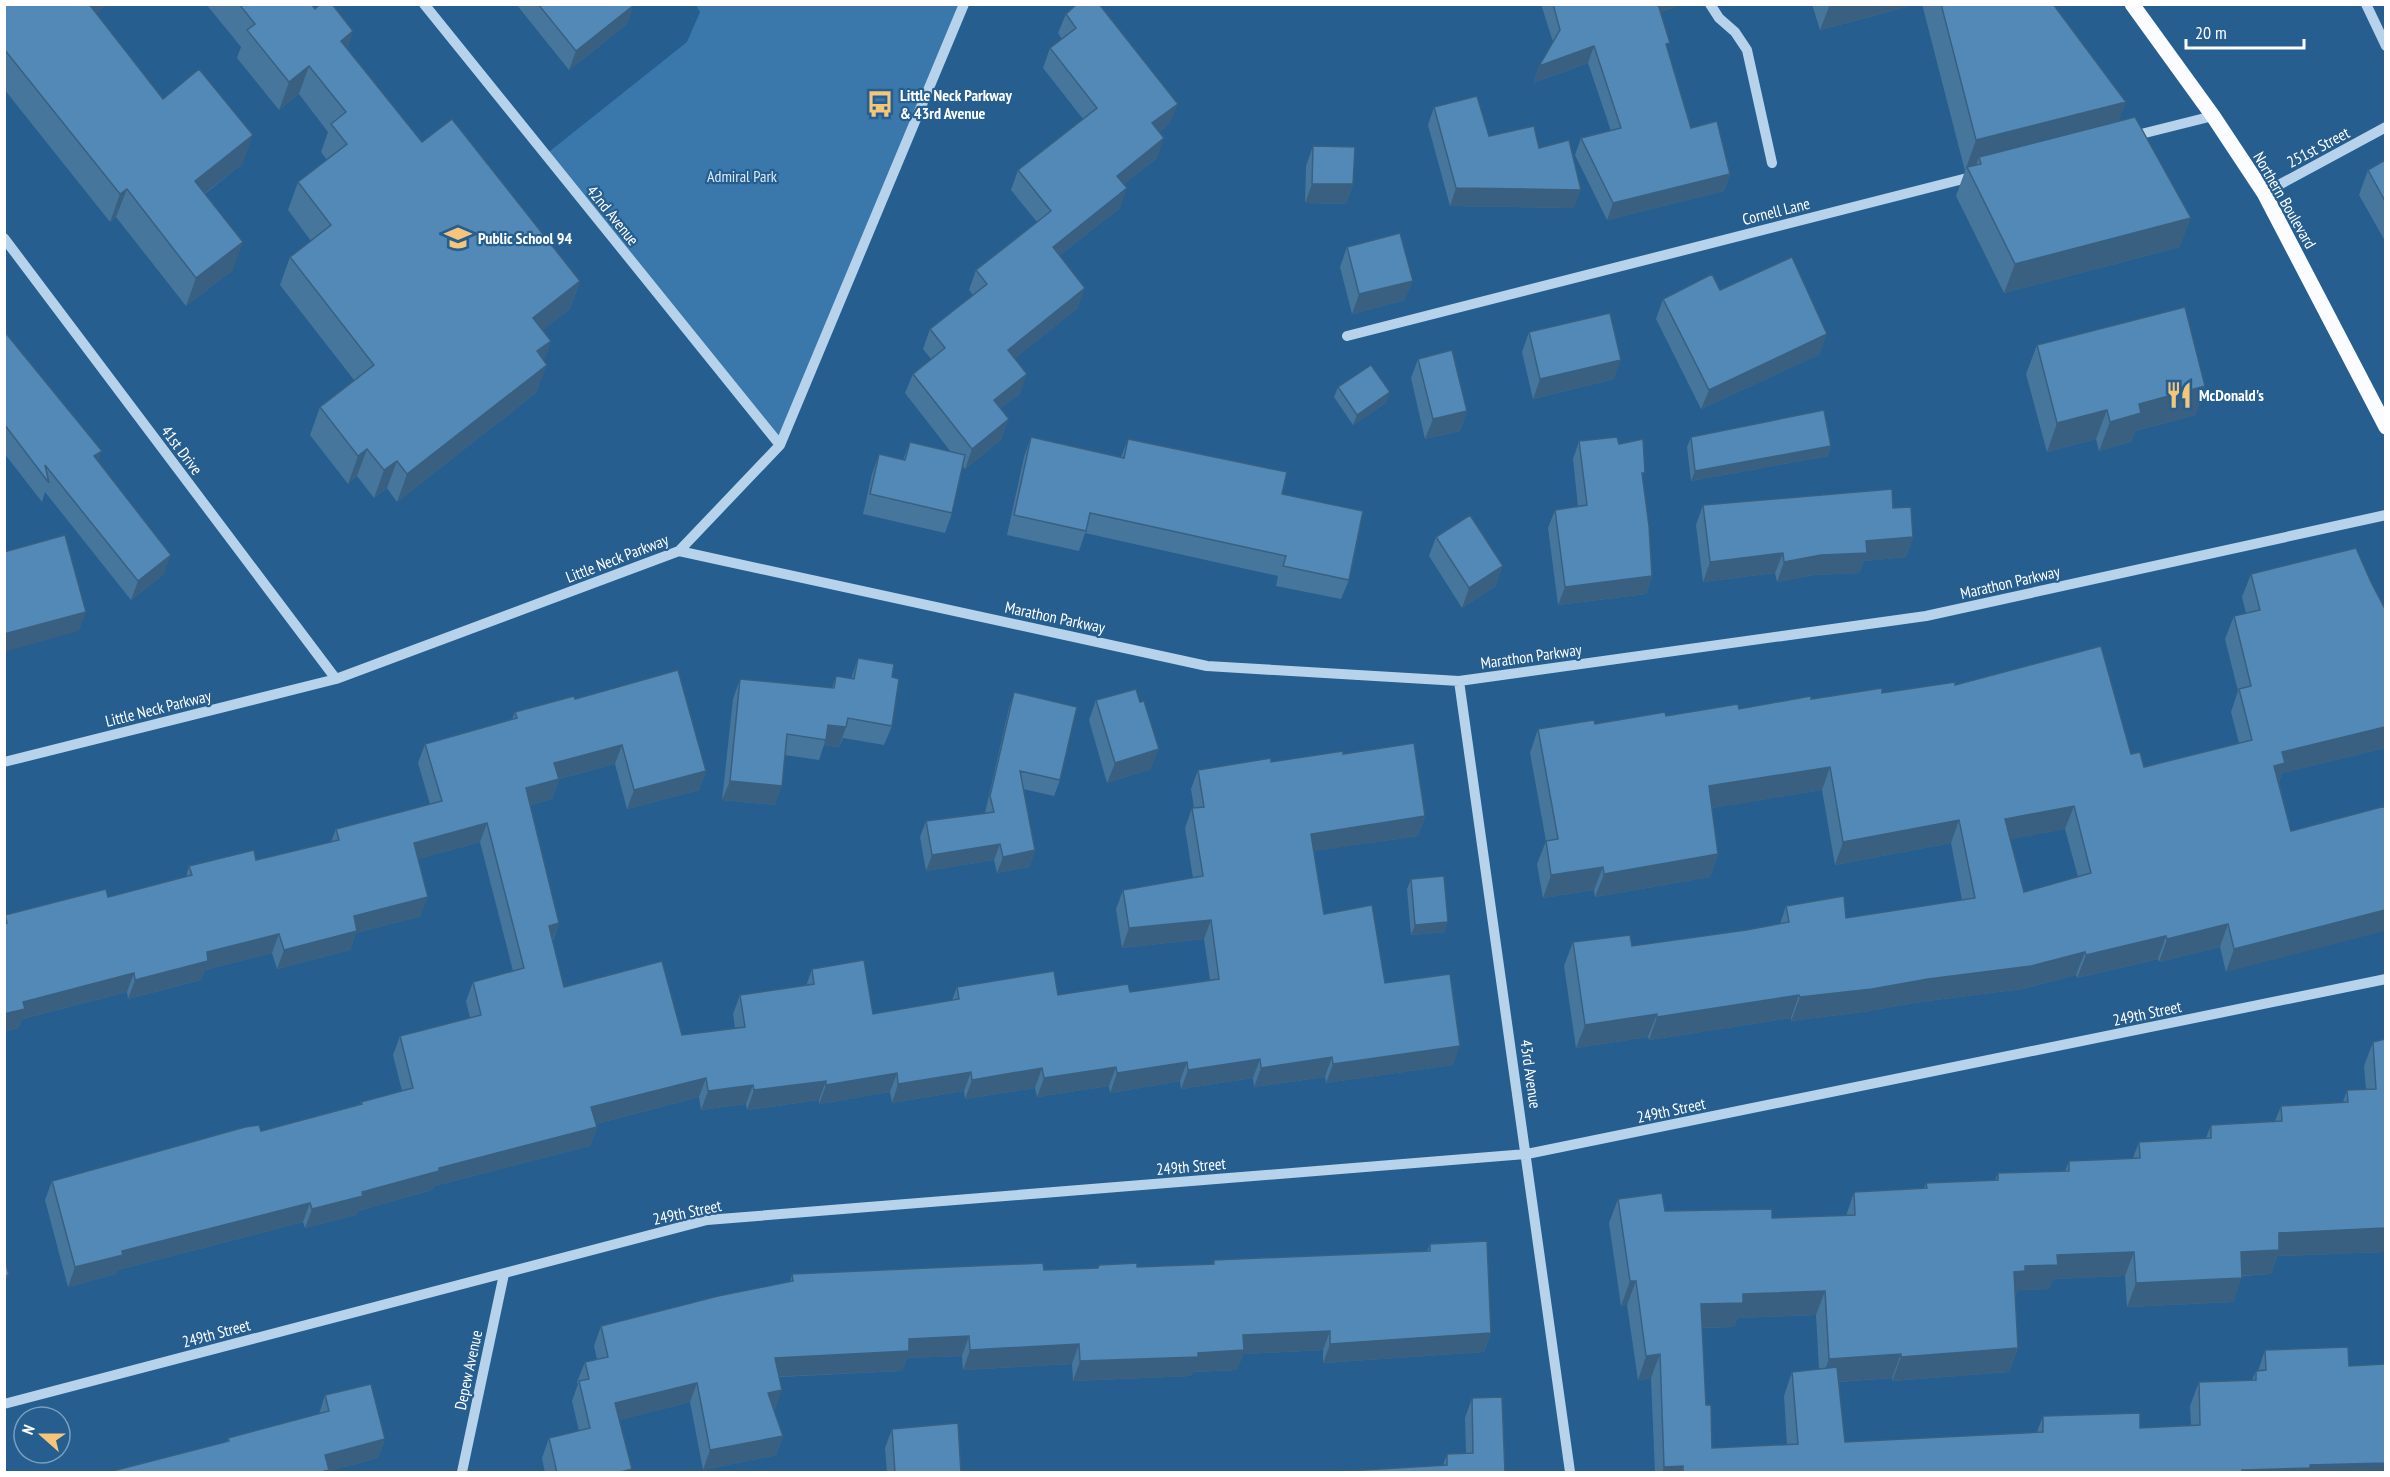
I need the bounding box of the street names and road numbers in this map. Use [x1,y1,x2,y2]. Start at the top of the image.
street label: 251st Street [2283,122,2353,172]
street label: Northern Boulevard [2249,148,2321,252]
street label: 42nd Avenue [583,181,643,249]
street label: Cornell Lane [1740,193,1812,229]
street label: 41st Drive [157,421,207,479]
street label: Little Neck Parkway [563,529,671,587]
street label: Marathon Parkway [1958,561,2062,603]
street label: Marathon Parkway [1003,597,1107,637]
street label: Marathon Parkway [1479,639,1583,673]
street label: Little Neck Parkway [103,685,213,731]
street label: 249th Street [2111,996,2184,1030]
street label: 43rd Avenue [1516,1038,1546,1110]
street label: 249th Street [1635,1093,1708,1127]
street label: 249th Street [1155,1153,1227,1179]
street label: 249th Street [651,1195,724,1229]
street label: 249th Street [180,1314,253,1352]
street label: Depew Avenue [450,1328,486,1412]

